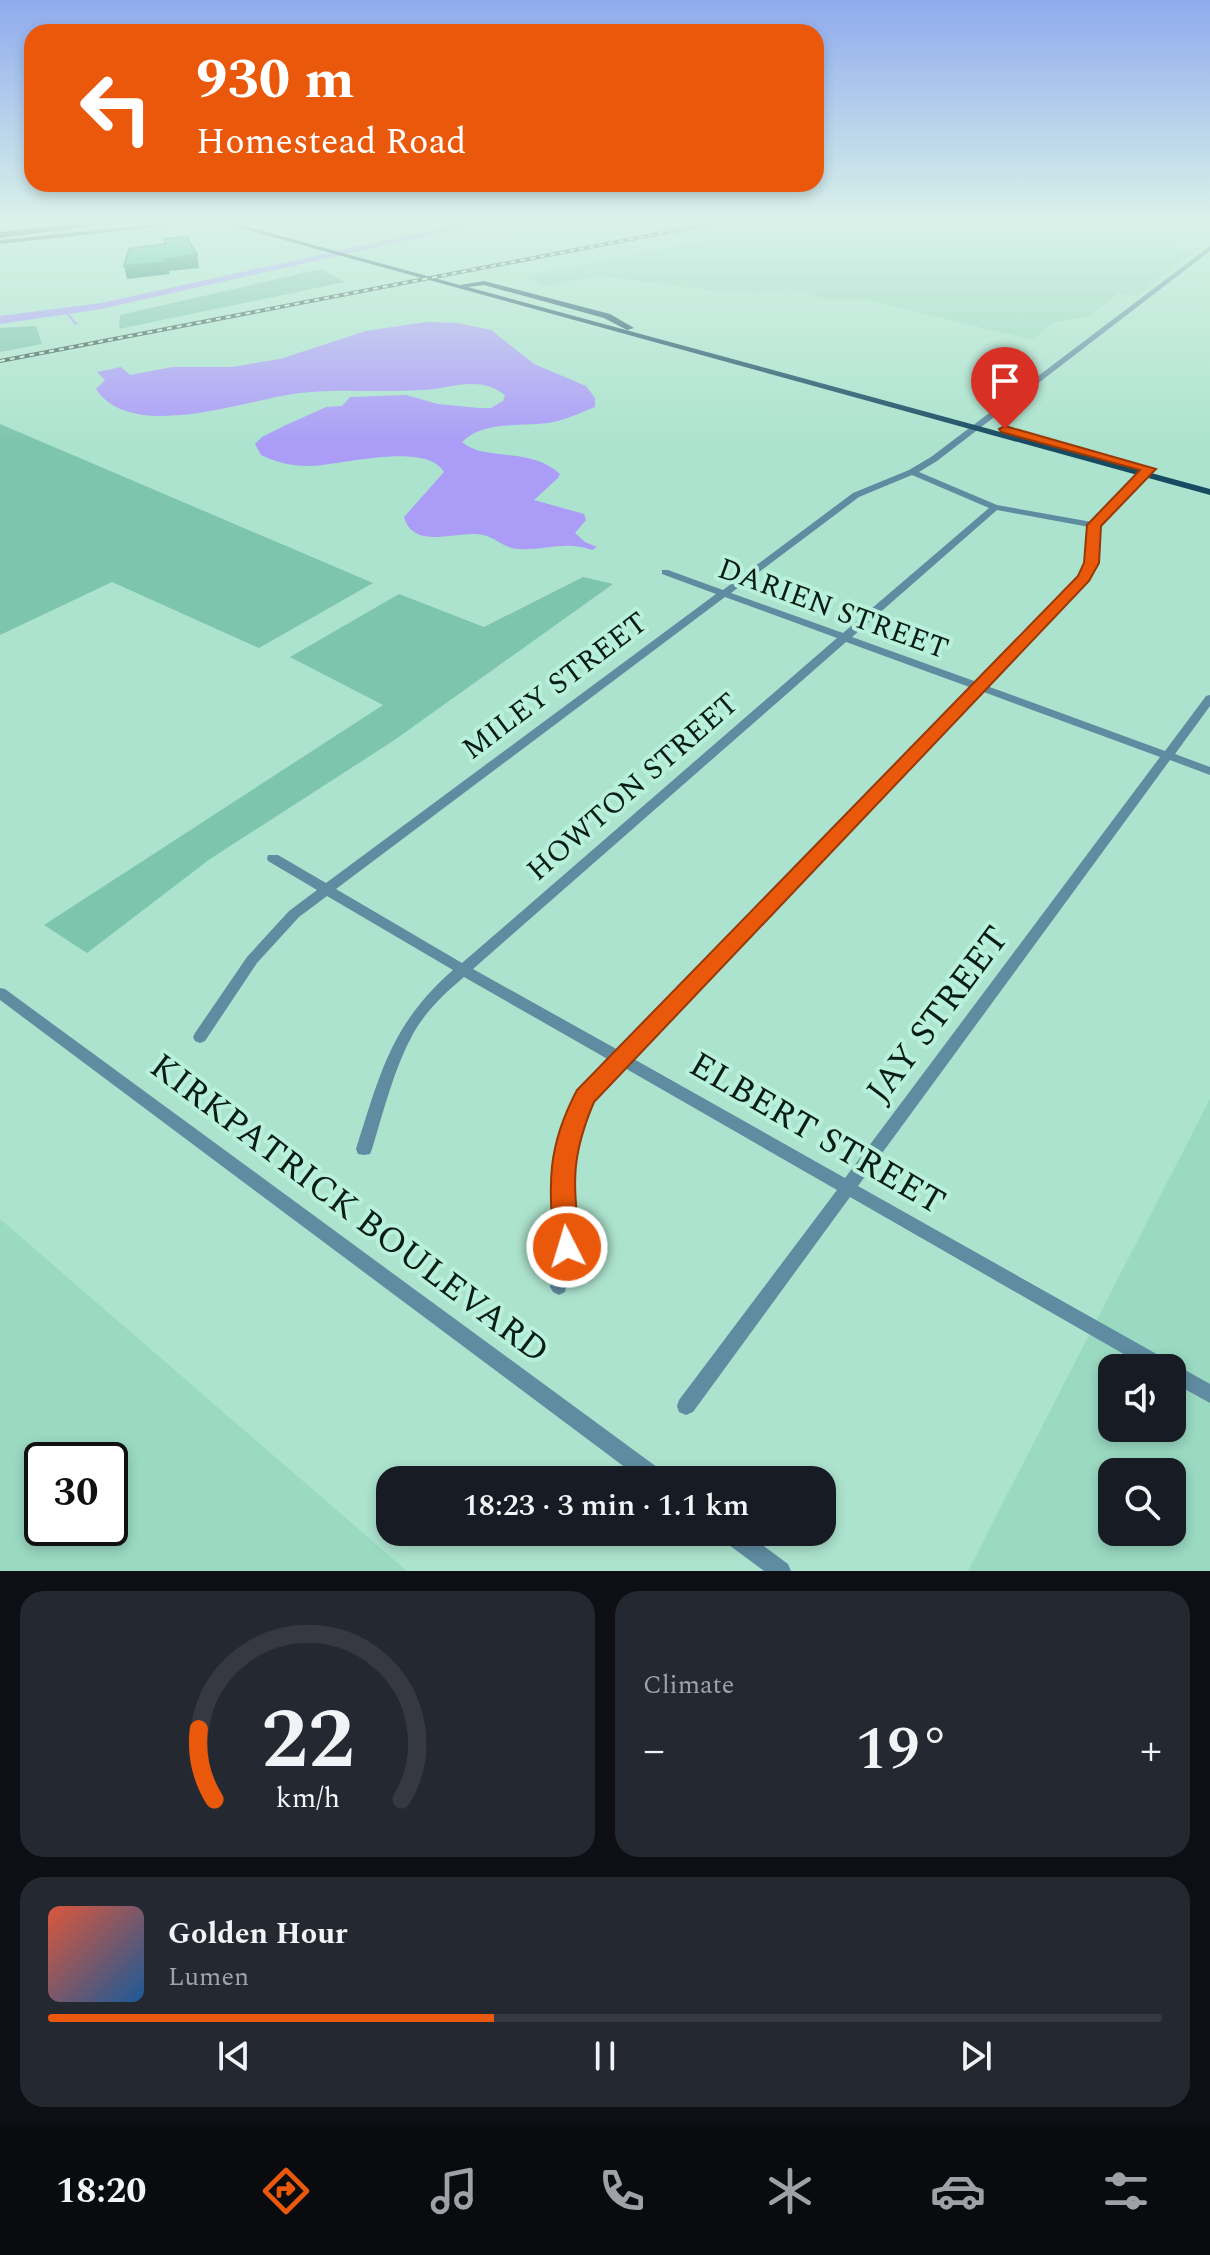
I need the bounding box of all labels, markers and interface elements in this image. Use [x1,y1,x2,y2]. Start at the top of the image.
text: 930 m [196,38,355,123]
icon: left [64,56,168,160]
text: Homestead Road [196,115,466,170]
pin [971,347,1039,429]
icon: arrive [983,359,1027,403]
street label: DARIEN STREET [711,546,955,672]
street label: MILEY STREET [452,601,658,771]
street label: HOWTON STREET [517,682,749,892]
street label: JAY STREET [853,915,1023,1115]
street label: ELBERT STREET [678,1038,956,1230]
street label: KIRKPATRICK BOULEVARD [138,1040,560,1378]
position arrow [525,1205,609,1289]
map controls [1098,1354,1186,1546]
button: sound [1098,1354,1186,1442]
speed limit sign: 30 [24,1442,128,1546]
button: search [1098,1458,1186,1546]
text: 18:23 · 3 min · 1.1 km [463,1483,749,1529]
text: Climate [643,1665,734,1705]
text: 22 [261,1678,354,1805]
text: 19° [855,1704,950,1796]
text: − [643,1717,665,1784]
text: + [1140,1717,1162,1784]
text: km/h [275,1777,340,1820]
text: Golden Hour [168,1911,348,1957]
text: Lumen [168,1957,249,1997]
icon: previous [212,2034,256,2078]
icon: pause [583,2034,627,2078]
icon: next [954,2034,998,2078]
icon: directions [258,2163,314,2219]
icon: music [426,2163,482,2219]
icon: phone [594,2163,650,2219]
icon: climate [762,2163,818,2219]
icon: car [930,2163,986,2219]
icon: filters [1098,2163,1154,2219]
text: 18:20 [56,2164,146,2219]

